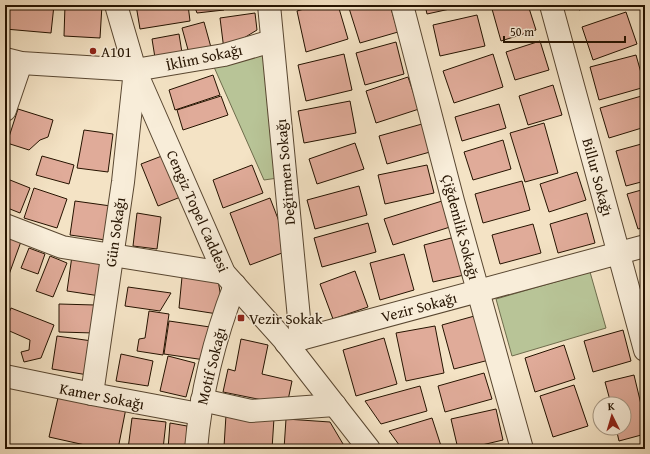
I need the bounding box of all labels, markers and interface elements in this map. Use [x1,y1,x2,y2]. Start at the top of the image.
scale bar [504,18,625,44]
text: 50 m [510,23,534,40]
street label: İklim Sokağı [164,39,244,75]
place label: A101 [101,41,132,62]
marker: A101 [88,46,98,56]
street label: Değirmen Sokağı [270,118,300,226]
street label: Billur Sokağı [577,136,619,218]
street label: Cengiz Topel Caddesi [162,147,234,275]
street label: Çiğdemlik Sokağı [437,172,485,282]
street label: Gün Sokağı [100,196,130,268]
street label: Vezir Sokağı [379,287,459,327]
place label: Vezir Sokak [249,308,323,329]
marker: Vezir Sokak [236,313,246,323]
street label: Motif Sokağı [191,325,231,407]
street label: Kamer Sokağı [58,377,146,415]
north arrow [592,396,632,436]
text: K [607,398,615,414]

